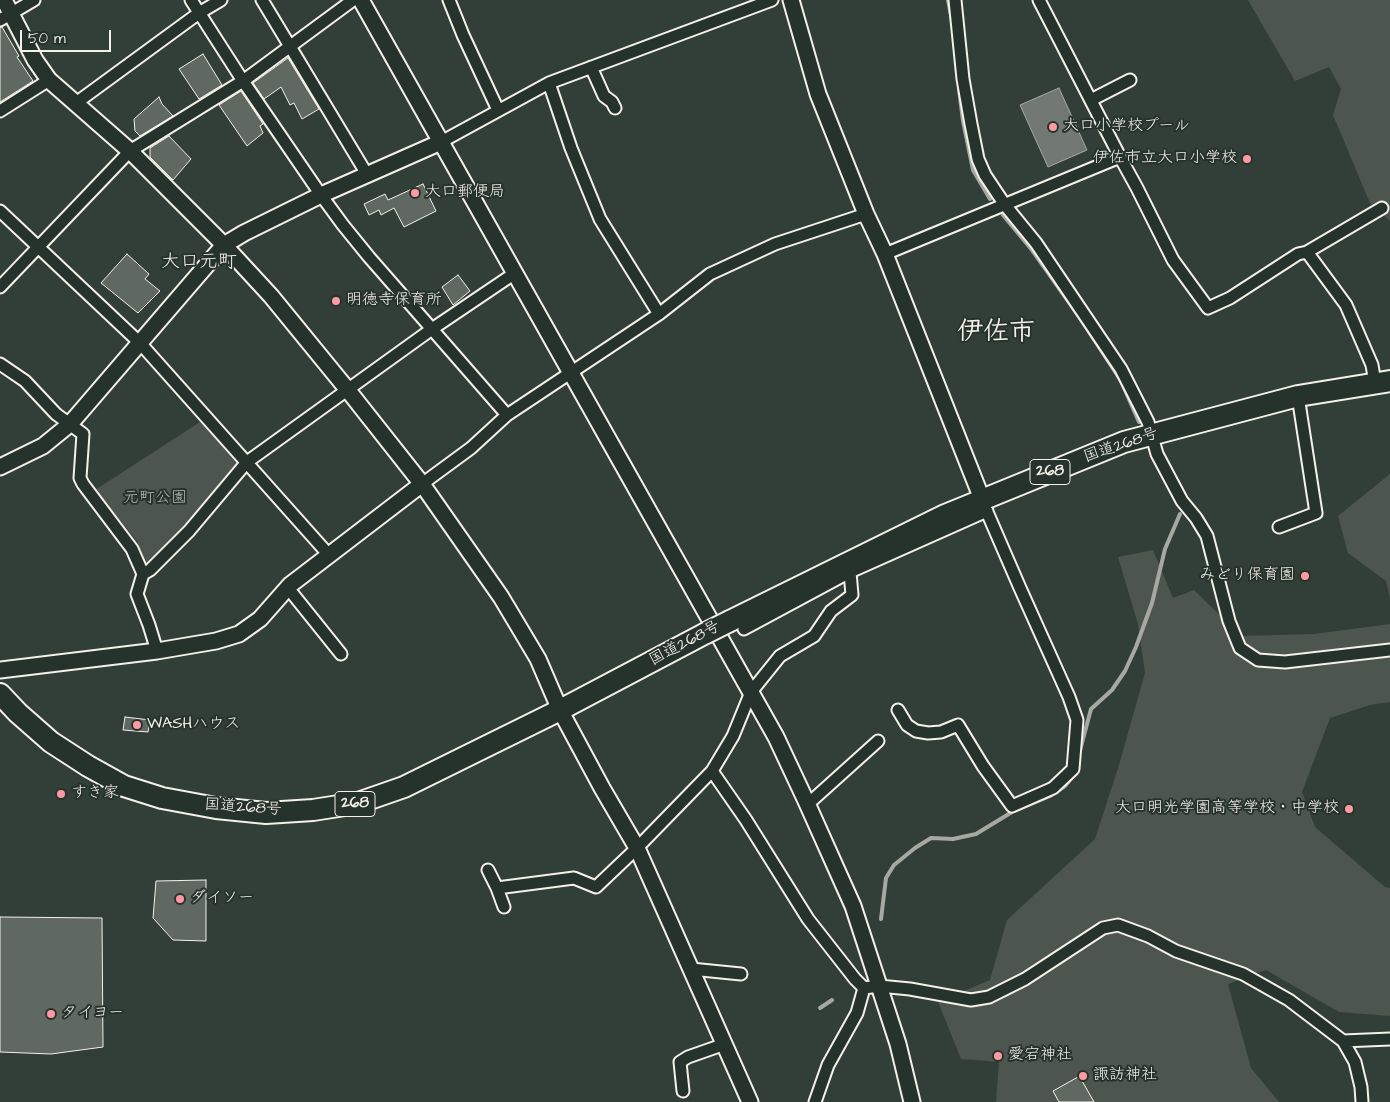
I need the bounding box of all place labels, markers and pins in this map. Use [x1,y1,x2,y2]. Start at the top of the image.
place label: 大口小学校プール [1063,117,1190,137]
marker: 大口小学校プール [1047,121,1059,133]
place label: 伊佐市立大口小学校 [1093,149,1237,169]
marker: 伊佐市立大口小学校 [1241,153,1253,165]
place label: 大口郵便局 [425,183,505,203]
marker: 大口郵便局 [409,187,421,199]
place label: 明徳寺保育所 [346,291,442,311]
marker: 明徳寺保育所 [330,295,342,307]
place label: みどり保育園 [1199,566,1295,586]
marker: みどり保育園 [1299,570,1311,582]
place label: WASHハウス [147,715,240,735]
marker: WASHハウス [131,719,143,731]
place label: すき家 [71,784,119,804]
marker: すき家 [55,788,67,800]
place label: 大口明光学園高等学校・中学校 [1115,799,1339,819]
marker: 大口明光学園高等学校・中学校 [1343,803,1355,815]
place label: ダイソー [190,889,254,909]
marker: ダイソー [174,893,186,905]
place label: タイヨー [61,1004,124,1024]
marker: タイヨー [45,1008,57,1020]
place label: 愛宕神社 [1008,1046,1072,1066]
marker: 愛宕神社 [992,1050,1004,1062]
place label: 諏訪神社 [1093,1066,1157,1086]
marker: 諏訪神社 [1077,1070,1089,1082]

